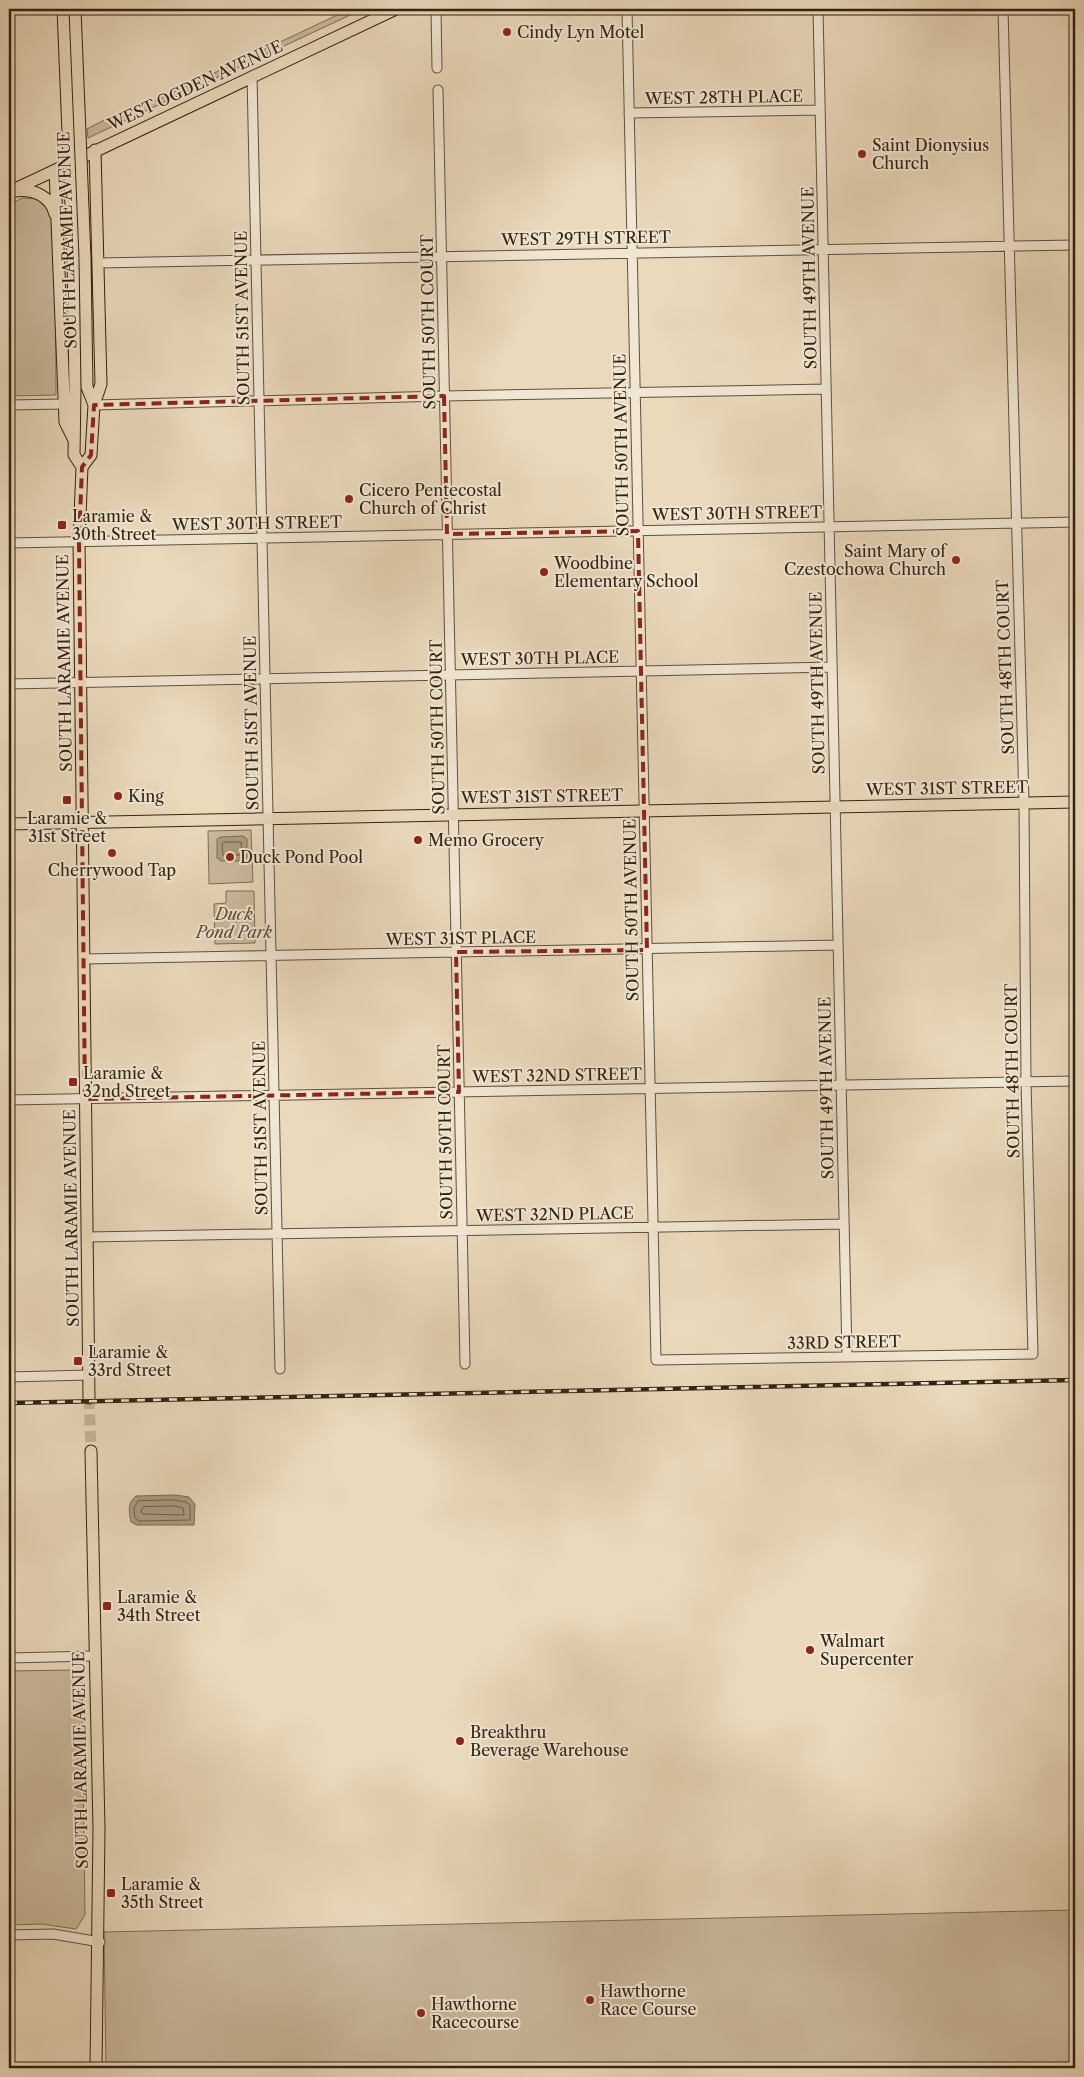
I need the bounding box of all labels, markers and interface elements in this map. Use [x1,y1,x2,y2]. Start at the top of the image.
place label: Cindy Lyn Motel [517,22,645,42]
marker: Cindy Lyn Motel [501,26,513,38]
street label: WEST OGDEN AVENUE [104,36,286,135]
street label: WEST 28TH PLACE [644,86,803,108]
street label: SOUTH LARAMIE AVENUE [53,131,81,349]
place label: Saint Dionysius Church [872,135,989,173]
marker: Saint Dionysius Church [856,148,868,160]
street label: SOUTH 49TH AVENUE [797,186,821,370]
street label: WEST 29TH STREET [500,227,671,249]
street label: SOUTH 51ST AVENUE [230,230,254,406]
street label: SOUTH 50TH COURT [416,234,440,410]
street label: SOUTH 50TH AVENUE [609,353,633,537]
place label: Cicero Pentecostal Church of Christ [359,480,502,518]
marker: Cicero Pentecostal Church of Christ [343,493,355,505]
street label: WEST 30TH STREET [651,502,822,525]
place label: Laramie & 30th Street [72,506,157,544]
street label: WEST 30TH STREET [171,512,342,535]
marker: Laramie & 30th Street [56,519,68,531]
place label: Saint Mary of Czestochowa Church [784,541,948,579]
place label: Woodbine Elementary School [553,553,699,591]
street label: SOUTH LARAMIE AVENUE [52,554,76,772]
marker: Saint Mary of Czestochowa Church [950,554,962,566]
marker: Woodbine Elementary School [538,566,550,578]
street label: SOUTH 48TH COURT [992,579,1018,755]
street label: SOUTH 49TH AVENUE [805,591,829,775]
street label: SOUTH 51ST AVENUE [239,635,263,811]
street label: SOUTH 50TH COURT [425,639,449,815]
street label: WEST 30TH PLACE [460,647,619,669]
street label: WEST 31ST STREET [865,777,1028,799]
street label: WEST 31ST STREET [460,785,623,807]
place label: King [128,786,164,806]
marker: King [112,790,124,802]
marker: Laramie & 31st Street [61,794,73,806]
place label: Laramie & 31st Street [27,808,107,846]
street label: SOUTH 50TH AVENUE [619,818,643,1002]
place label: Memo Grocery [428,830,545,850]
marker: Memo Grocery [412,834,424,846]
marker: Cherrywood Tap [106,847,118,859]
place label: Duck Pond Pool [240,847,363,867]
marker: Duck Pond Pool [224,851,236,863]
place label: Cherrywood Tap [48,860,176,880]
park label: Duck Pond Park [194,904,273,942]
street label: WEST 31ST PLACE [385,927,536,949]
street label: SOUTH 48TH COURT [1000,983,1024,1159]
street label: SOUTH 49TH AVENUE [814,996,838,1180]
street label: SOUTH 51ST AVENUE [248,1040,272,1216]
street label: SOUTH 50TH COURT [433,1044,457,1220]
place label: Laramie & 32nd Street [83,1063,171,1101]
street label: WEST 32ND STREET [471,1064,642,1086]
marker: Laramie & 32nd Street [67,1076,79,1088]
street label: SOUTH LARAMIE AVENUE [59,1109,83,1327]
street label: WEST 32ND PLACE [475,1203,634,1225]
street label: 33RD STREET [787,1331,901,1353]
place label: Laramie & 33rd Street [88,1342,172,1380]
marker: Laramie & 33rd Street [72,1355,84,1367]
place label: Laramie & 34th Street [117,1587,201,1625]
marker: Laramie & 34th Street [101,1600,113,1612]
place label: Walmart Supercenter [819,1631,914,1669]
marker: Walmart Supercenter [804,1644,816,1656]
street label: SOUTH LARAMIE AVENUE [68,1651,92,1869]
place label: Breakthru Beverage Warehouse [470,1722,629,1760]
marker: Breakthru Beverage Warehouse [454,1735,466,1747]
place label: Laramie & 35th Street [121,1874,204,1912]
marker: Laramie & 35th Street [105,1887,117,1899]
place label: Hawthorne Race Course [600,1981,696,2019]
place label: Hawthorne Racecourse [431,1994,519,2032]
marker: Hawthorne Race Course [584,1994,596,2006]
marker: Hawthorne Racecourse [415,2007,427,2019]

